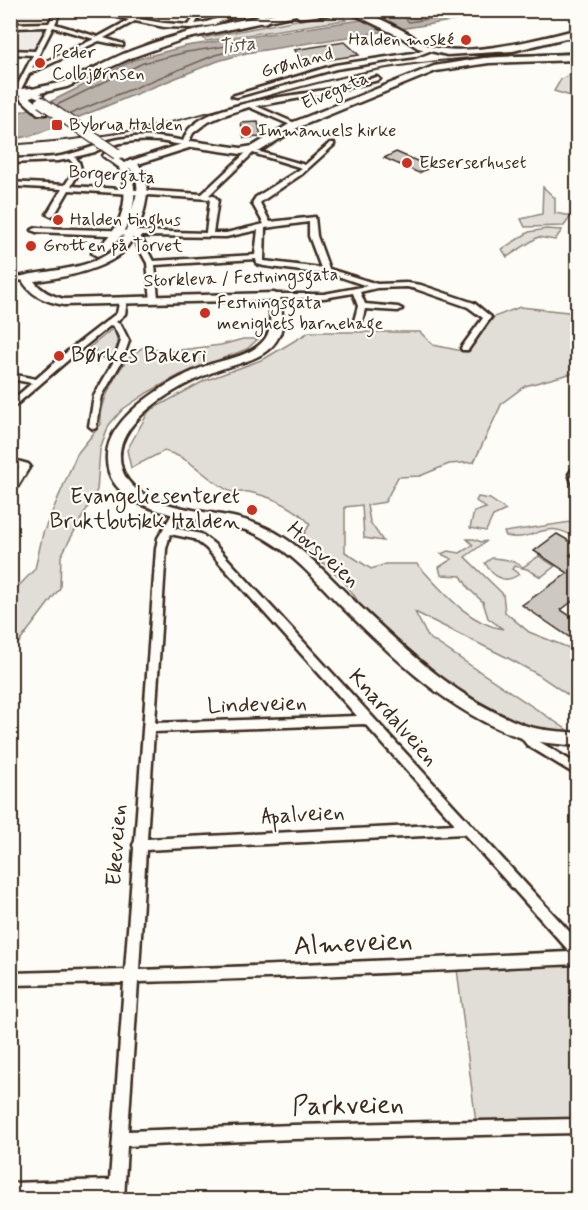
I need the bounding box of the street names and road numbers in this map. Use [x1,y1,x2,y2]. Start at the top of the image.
street label: Grønland [258,42,336,84]
street label: Elvegata [298,66,373,117]
street label: Borgergata [68,160,156,192]
street label: Storkleva / Festningsgata [143,263,339,295]
street label: Hovsveien [281,516,365,594]
street label: Knardalveien [342,663,444,773]
street label: Lindeveien [207,689,307,721]
street label: Apalveien [261,799,345,833]
street label: Ekeveien [100,803,134,887]
street label: Almeveien [293,923,413,965]
street label: Parkveien [292,1088,404,1124]

